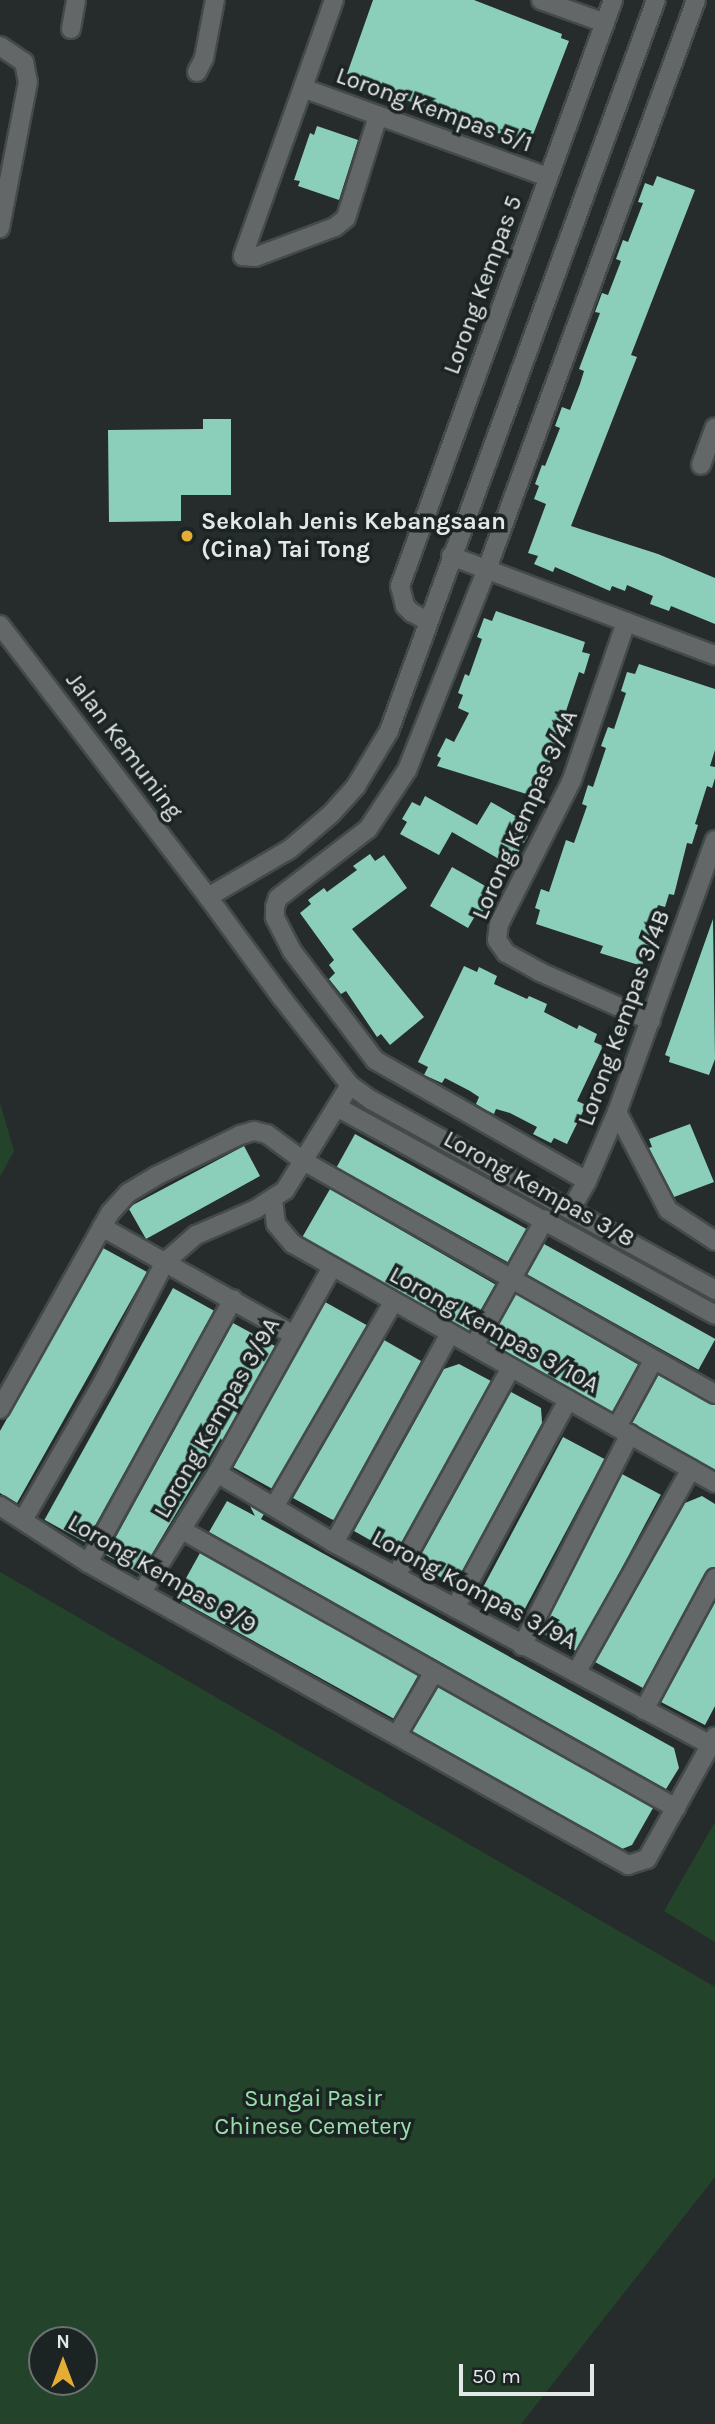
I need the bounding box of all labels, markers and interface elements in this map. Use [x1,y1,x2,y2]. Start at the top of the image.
street label: Lorong Kempas 5/1 [332,61,536,159]
street label: Lorong Kempas 5 [437,192,529,378]
place label: Sekolah Jenis Kebangsaan (Cina) Tai Tong [201,508,506,564]
marker: Sekolah Jenis Kebangsaan (Cina) Tai Tong [179,528,195,544]
street label: Jalan Kemuning [59,667,189,825]
street label: Lorong Kempas 3/4A [466,706,584,924]
street label: Lorong Kempas 3/4B [572,906,676,1130]
street label: Lorong Kempas 3/8 [438,1125,640,1253]
street label: Lorong Kempas 3/10A [384,1260,604,1400]
street label: Lorong Kempas 3/9A [148,1313,286,1523]
street label: Lorong Kempas 3/9 [62,1508,262,1640]
street label: Lorong Kompas 3/9A [367,1524,581,1656]
park label: Sungai Pasir Chinese Cemetery [215,2085,411,2141]
north arrow [28,2326,98,2396]
text: N [56,2331,70,2353]
scale bar [463,2350,598,2394]
text: 50 m [472,2364,521,2388]

